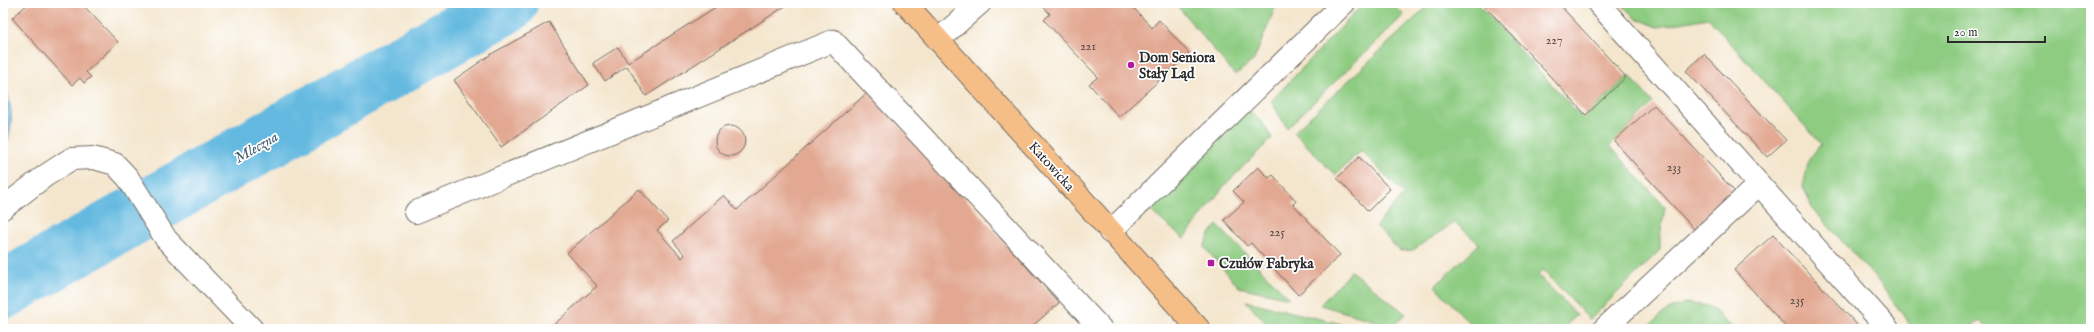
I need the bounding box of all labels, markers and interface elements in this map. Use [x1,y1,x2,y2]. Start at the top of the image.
scale bar [1948,18,2045,44]
text: 20 m [1954,25,1977,40]
house number: 227 [1546,33,1562,48]
house number: 221 [1080,39,1096,54]
place label: Dom Seniora Stały Ląd [1139,49,1216,83]
marker: Dom Seniora Stały Ląd [1126,60,1136,70]
water label: Mleczna [231,127,282,168]
street label: Katowicka [1024,138,1079,196]
house number: 233 [1667,160,1681,175]
house number: 225 [1269,225,1285,240]
place label: Czułów Fabryka [1219,255,1315,273]
marker: Czułów Fabryka [1206,258,1216,268]
house number: 235 [1790,293,1805,308]

